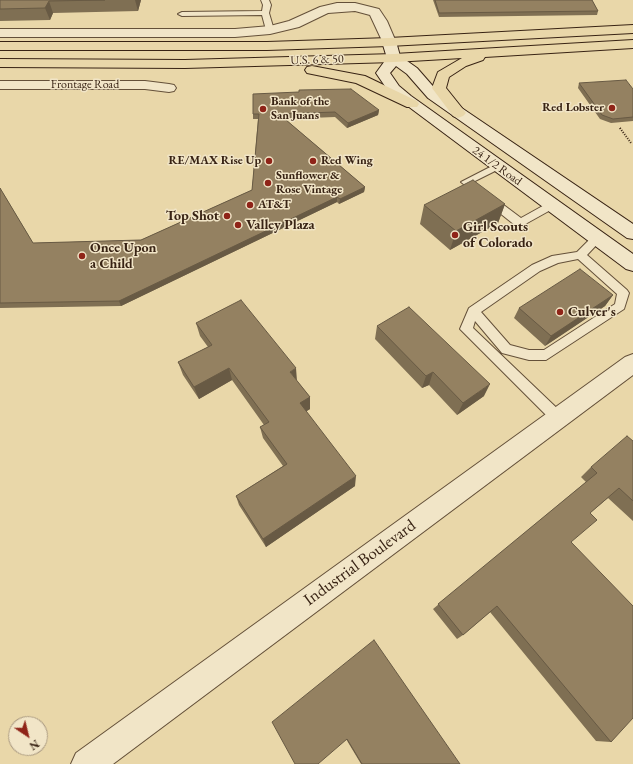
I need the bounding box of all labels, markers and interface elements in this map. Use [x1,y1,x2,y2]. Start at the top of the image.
street label: U.S. 6 & 50 [290,52,344,68]
street label: Frontage Road [51,78,119,92]
place label: Bank of the San Juans [271,95,329,123]
place label: Red Lobster [542,101,604,115]
marker: Red Lobster [607,103,617,113]
marker: Bank of the San Juans [258,104,268,114]
street label: 24 1/2 Road [469,143,525,189]
place label: RE/MAX Rise Up [168,154,261,168]
place label: Red Wing [321,154,373,168]
marker: RE/MAX Rise Up [264,156,274,166]
marker: Red Wing [308,156,318,166]
place label: Sunflower & Rose Vintage [276,169,342,197]
marker: Sunflower & Rose Vintage [263,178,273,188]
place label: AT&T [258,198,291,212]
marker: AT&T [245,200,255,210]
place label: Top Shot [166,208,219,224]
marker: Top Shot [222,211,232,221]
place label: Valley Plaza [246,217,315,233]
place label: Girl Scouts of Colorado [463,219,532,252]
marker: Valley Plaza [233,220,243,230]
marker: Girl Scouts of Colorado [450,230,460,240]
place label: Once Upon a Child [90,240,156,272]
marker: Once Upon a Child [77,251,87,261]
place label: Culver's [568,304,616,320]
marker: Culver's [555,307,565,317]
street label: Industrial Boulevard [300,515,420,611]
north arrow [8,716,48,756]
text: N [27,737,42,753]

